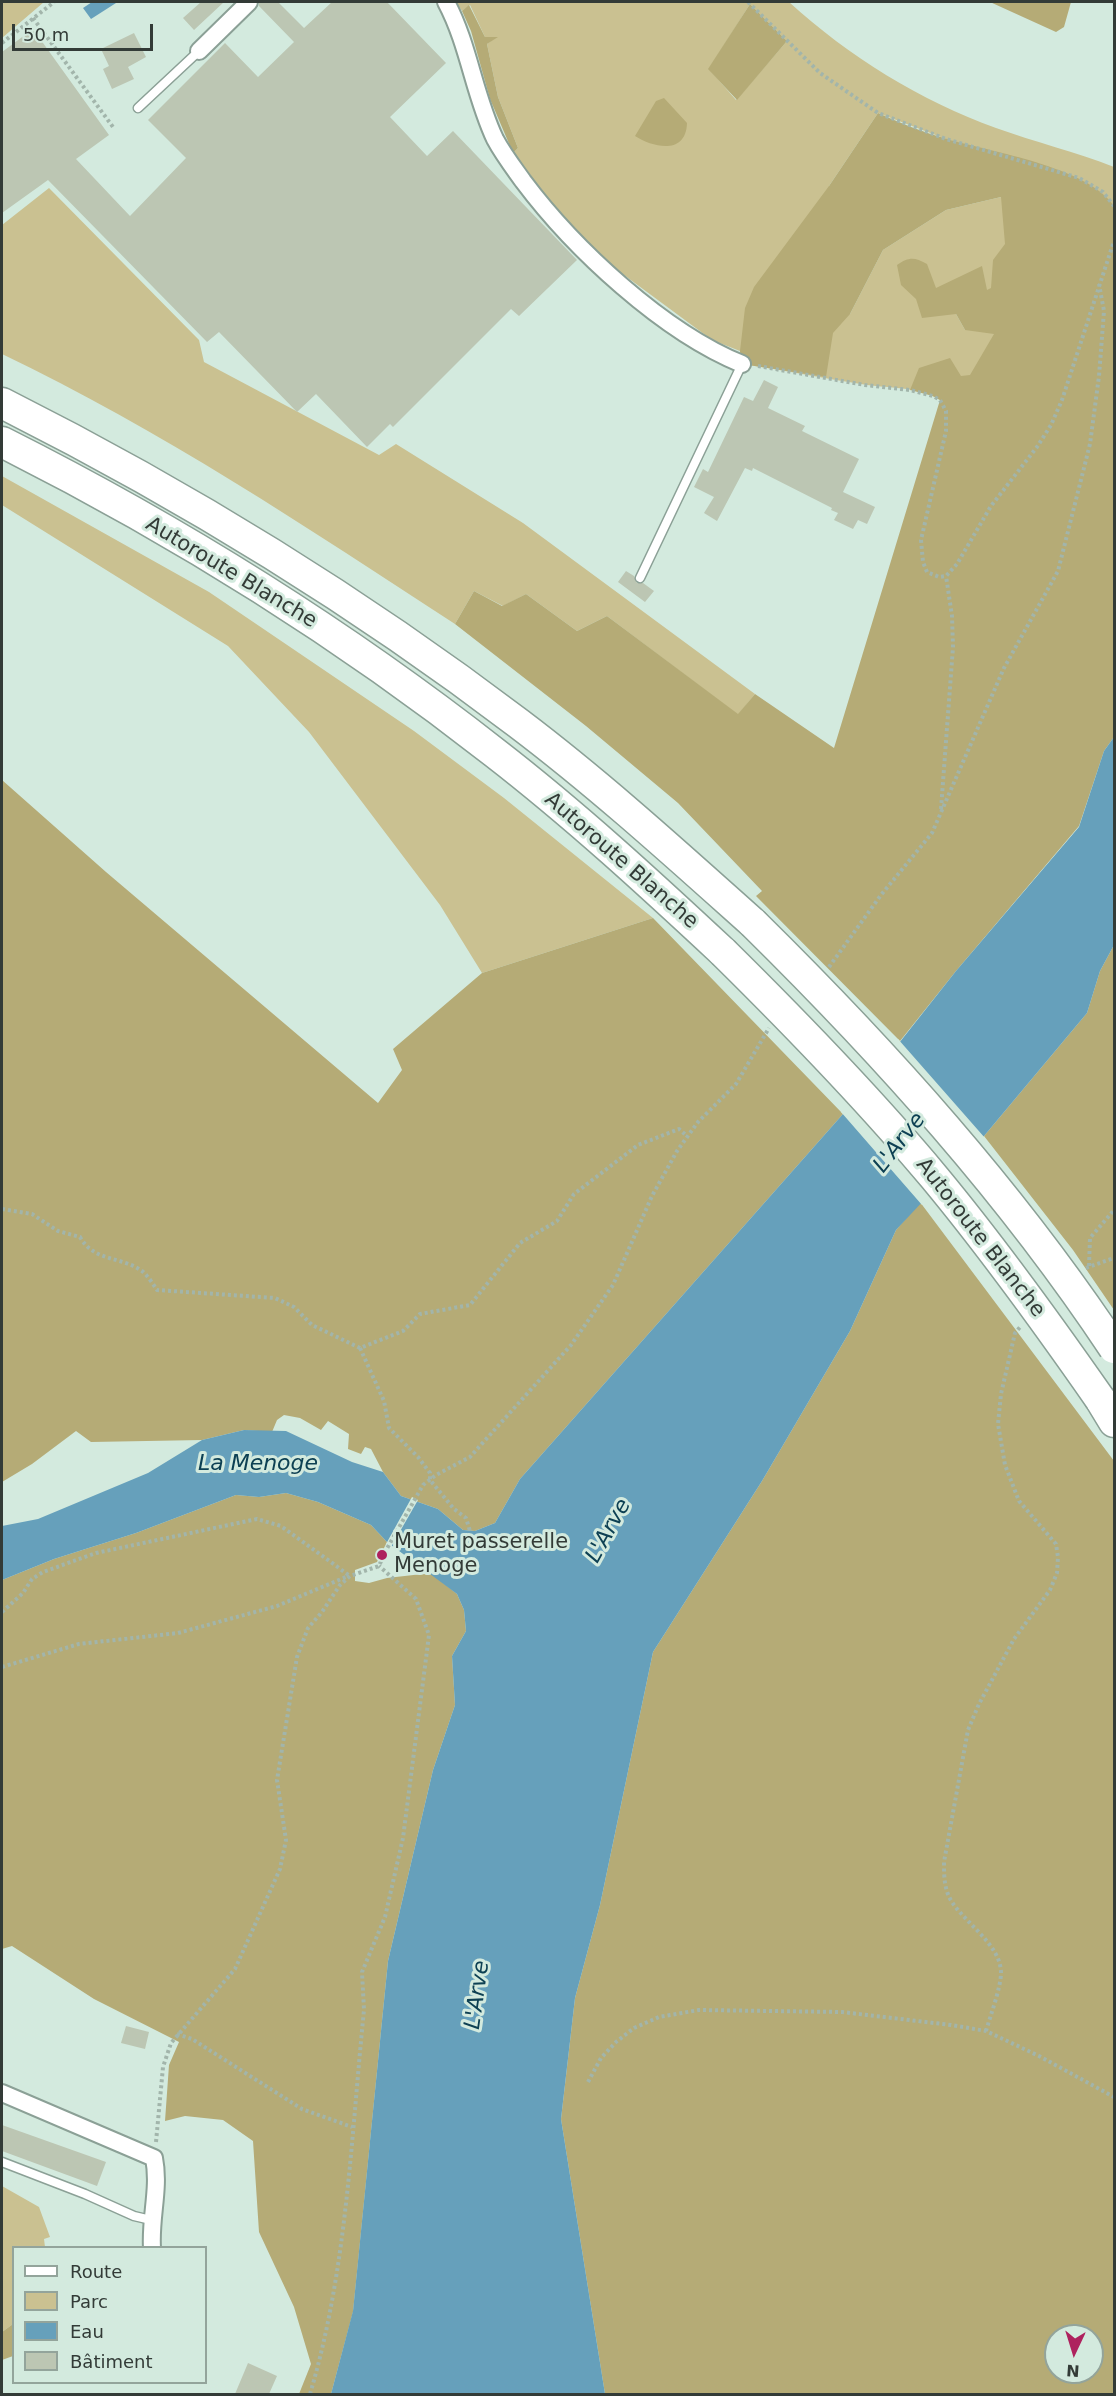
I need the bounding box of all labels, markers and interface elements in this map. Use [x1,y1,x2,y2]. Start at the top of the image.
scale bar [15,12,156,50]
text: 50 m [23,24,69,45]
street label: Autoroute Blanche [141,512,321,634]
street label: Autoroute Blanche [539,787,703,935]
water label: L'Arve [868,1108,932,1178]
street label: Autoroute Blanche [910,1153,1050,1323]
water label: La Menoge [198,1451,318,1477]
water label: L'Arve [581,1494,637,1568]
place label: Muret passerelle Menoge [394,1530,568,1580]
marker: Muret passerelle Menoge [375,1548,389,1562]
water label: L'Arve [460,1959,496,2031]
legend [12,2246,207,2384]
text: Route [70,2261,122,2282]
text: Parc [70,2291,108,2312]
text: Eau [70,2321,104,2342]
north arrow [1044,2324,1104,2384]
text: Bâtiment [70,2351,153,2372]
text: N [1066,2361,1080,2380]

